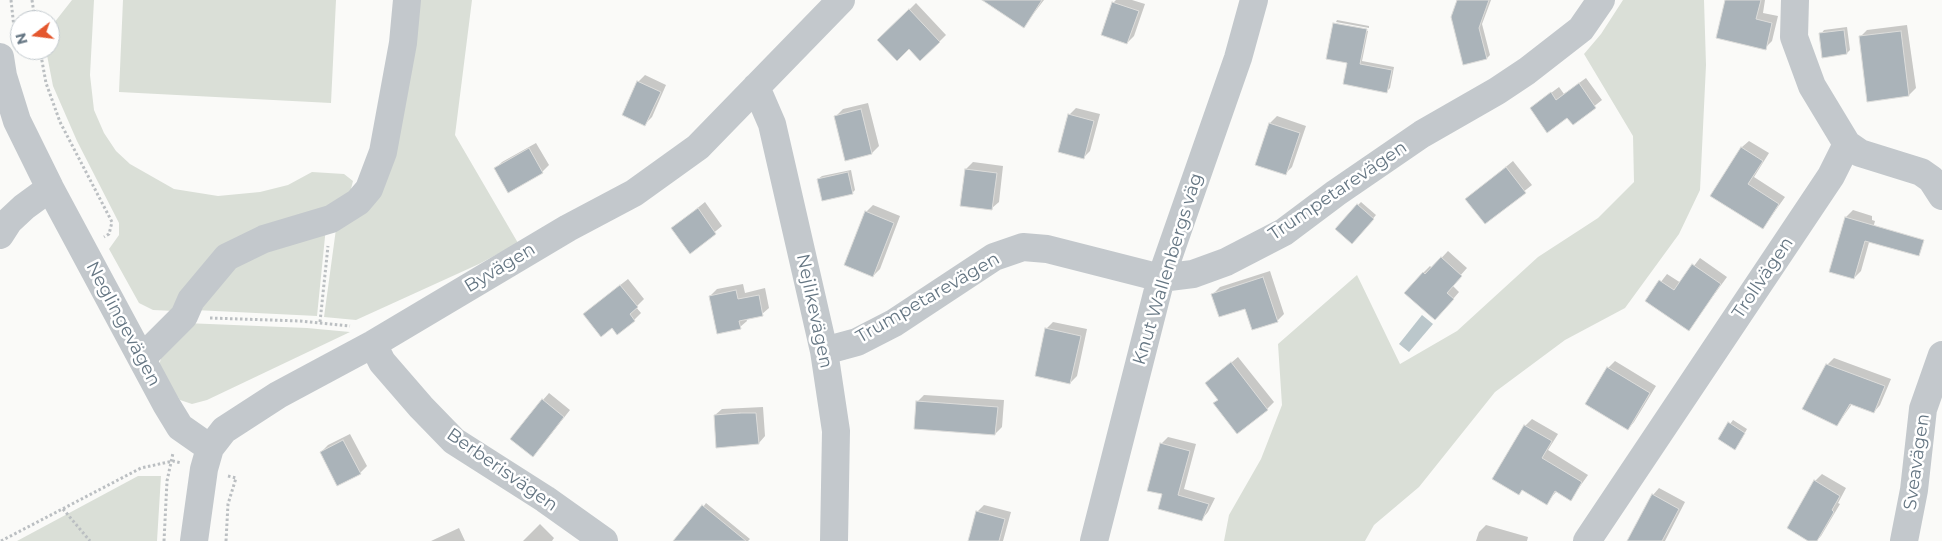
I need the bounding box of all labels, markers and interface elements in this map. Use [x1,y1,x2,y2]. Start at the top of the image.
north arrow [10,10,60,60]
text: N [11,31,32,46]
street label: Trumpetarevägen [1265,137,1411,245]
street label: Knut Wallenbergs väg [1129,170,1207,368]
street label: Trollvägen [1728,233,1798,323]
street label: Byvägen [461,238,539,298]
street label: Trumpetarevägen [852,248,1004,348]
street label: Nejlikevägen [791,252,837,370]
street label: Neglingevägen [81,258,165,390]
street label: Sveavägen [1900,413,1934,511]
street label: Berberisvägen [442,424,562,516]

